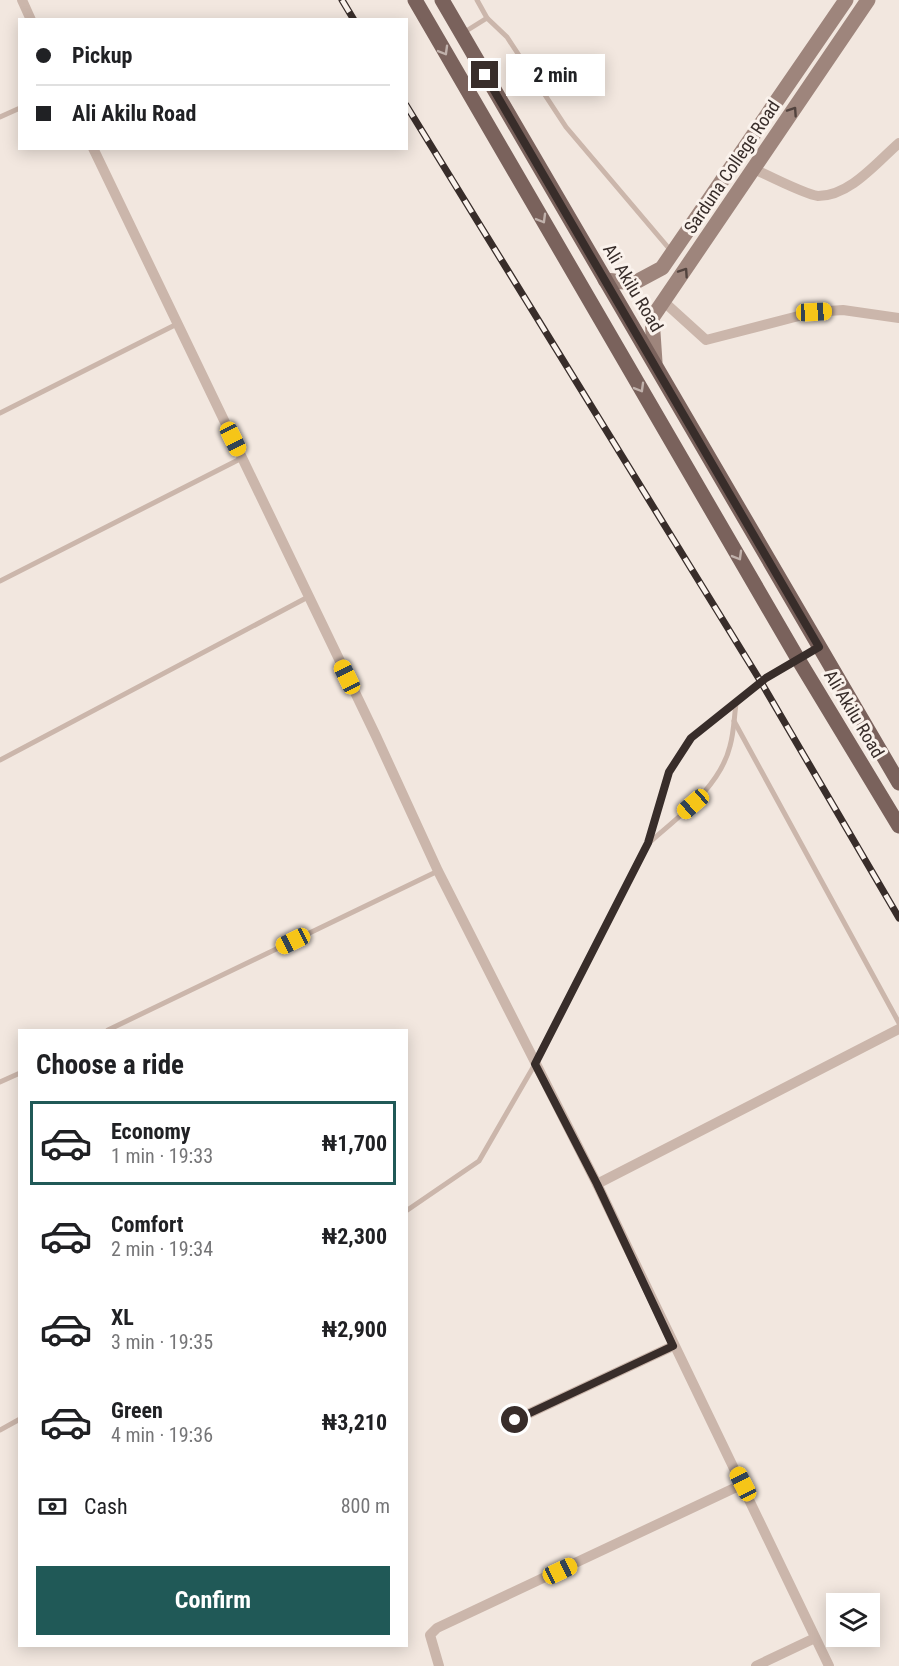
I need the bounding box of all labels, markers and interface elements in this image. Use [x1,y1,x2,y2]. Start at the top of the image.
text: Pickup [72,43,132,68]
one-way arrow [437,44,448,55]
callout: 2 min [506,54,605,96]
route end [471,61,498,88]
text: 2 min [533,63,578,87]
street label: Sarduna College Road [679,96,784,237]
text: Ali Akilu Road [72,101,196,126]
one-way arrow [786,106,797,117]
one-way arrow [535,213,546,223]
street label: Ali Akilu Road [599,240,668,335]
one-way arrow [677,267,688,278]
car [796,302,832,322]
one-way arrow [633,382,645,392]
car [217,419,249,459]
one-way arrow [731,550,743,560]
car [331,657,363,697]
street label: Ali Akilu Road [820,666,889,761]
car [674,785,712,823]
car [273,925,313,957]
text: Choose a ride [36,1049,184,1081]
icon: car [39,1116,93,1170]
text: Economy [111,1119,191,1144]
text: ₦1,700 [321,1131,387,1156]
text: 1 min · 19:33 [111,1144,213,1168]
icon: car [39,1209,93,1263]
text: Comfort [111,1212,184,1237]
text: ₦2,300 [321,1224,387,1249]
text: 2 min · 19:34 [111,1237,213,1261]
icon: car [39,1302,93,1356]
text: XL [111,1305,134,1330]
text: ₦2,900 [321,1317,387,1342]
text: 3 min · 19:35 [111,1330,213,1354]
icon: car [39,1395,93,1449]
text: Green [111,1398,163,1423]
route start [501,1406,528,1433]
text: ₦3,210 [321,1410,387,1435]
text: 4 min · 19:36 [111,1423,213,1447]
car [727,1464,759,1504]
icon: cash [36,1490,69,1523]
text: Cash [84,1494,128,1519]
text: 800 m [341,1494,390,1518]
car [540,1555,580,1587]
button: Confirm [36,1566,390,1635]
map controls [826,1593,880,1647]
button: layers [826,1593,880,1647]

